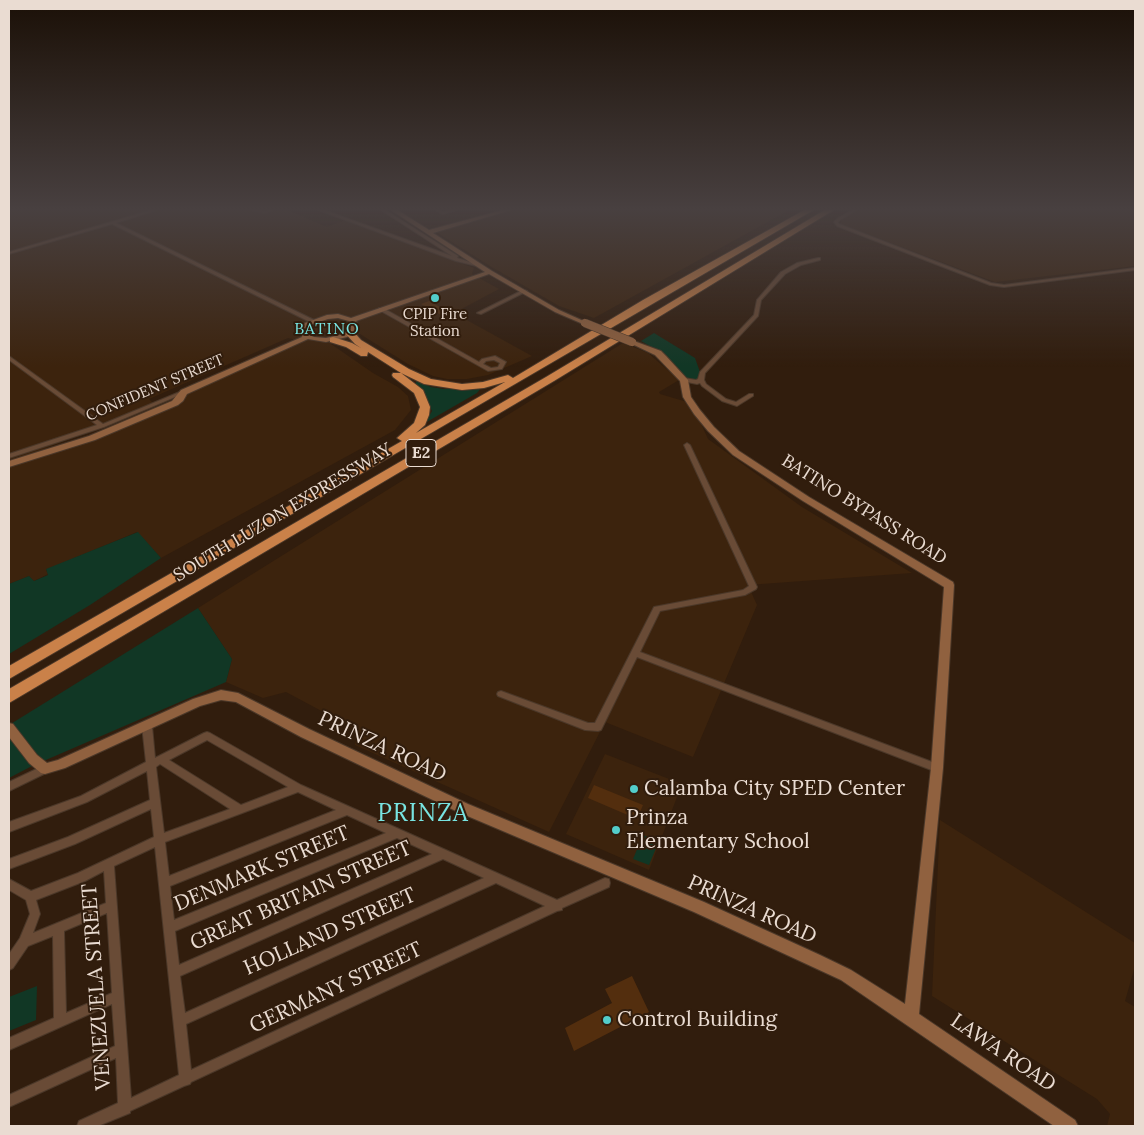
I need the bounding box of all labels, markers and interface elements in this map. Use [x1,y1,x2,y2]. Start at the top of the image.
marker: CPIP Fire Station [429,292,441,304]
place label: CPIP Fire Station [403,306,467,341]
district label: BATINO [293,319,361,339]
street label: CONFIDENT STREET [83,351,227,425]
street label: SOUTH LUZON EXPRESSWAY [170,439,396,587]
road number: E2 [406,439,436,466]
street label: BATINO BYPASS ROAD [777,450,951,570]
street label: PRINZA ROAD [314,706,450,788]
place label: Calamba City SPED Center [644,776,905,802]
marker: Calamba City SPED Center [628,783,640,795]
district label: PRINZA [377,800,469,828]
place label: Prinza Elementary School [626,805,810,855]
street label: DENMARK STREET [171,821,353,917]
marker: Prinza Elementary School [610,824,622,836]
street label: GREAT BRITAIN STREET [186,836,416,956]
street label: PRINZA ROAD [684,870,820,950]
street label: VENEZUELA STREET [77,883,117,1091]
street label: HOLLAND STREET [240,883,420,981]
street label: GERMANY STREET [246,937,426,1039]
place label: Control Building [617,1007,777,1033]
street label: LAWA ROAD [946,1009,1060,1097]
marker: Control Building [601,1014,613,1026]

